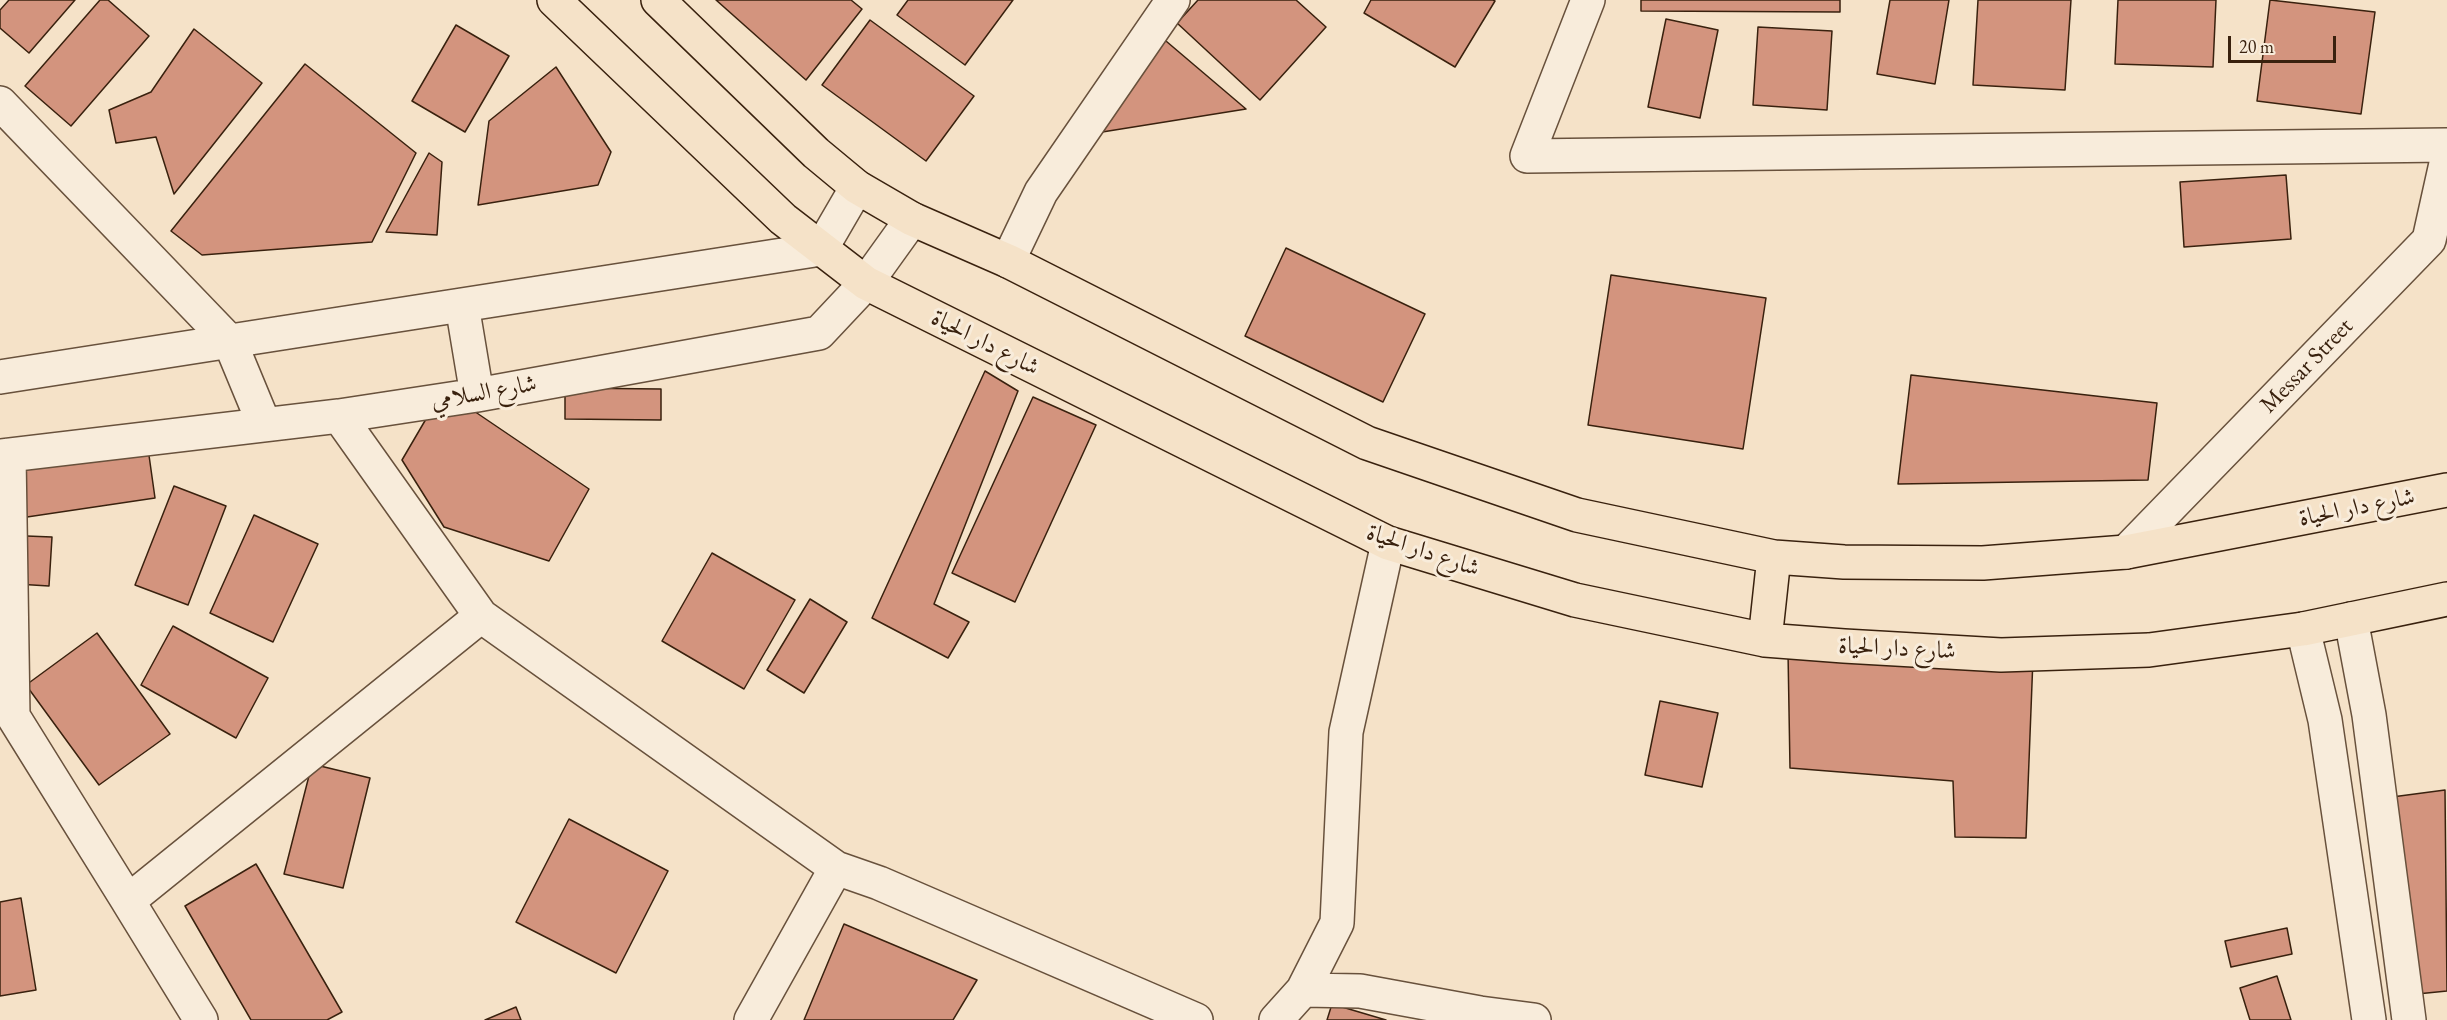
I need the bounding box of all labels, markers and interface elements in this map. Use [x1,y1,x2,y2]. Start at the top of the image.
scale bar [2231,24,2339,62]
text: 20 m [2239,35,2274,58]
street label: شارع دار الحياة [926,304,1044,382]
street label: Messar Street [2255,312,2359,420]
street label: شارع السلامي [429,370,539,416]
street label: شارع دار الحياة [2297,483,2417,533]
street label: شارع دار الحياة [1363,518,1483,584]
street label: شارع دار الحياة [1838,632,1956,666]

